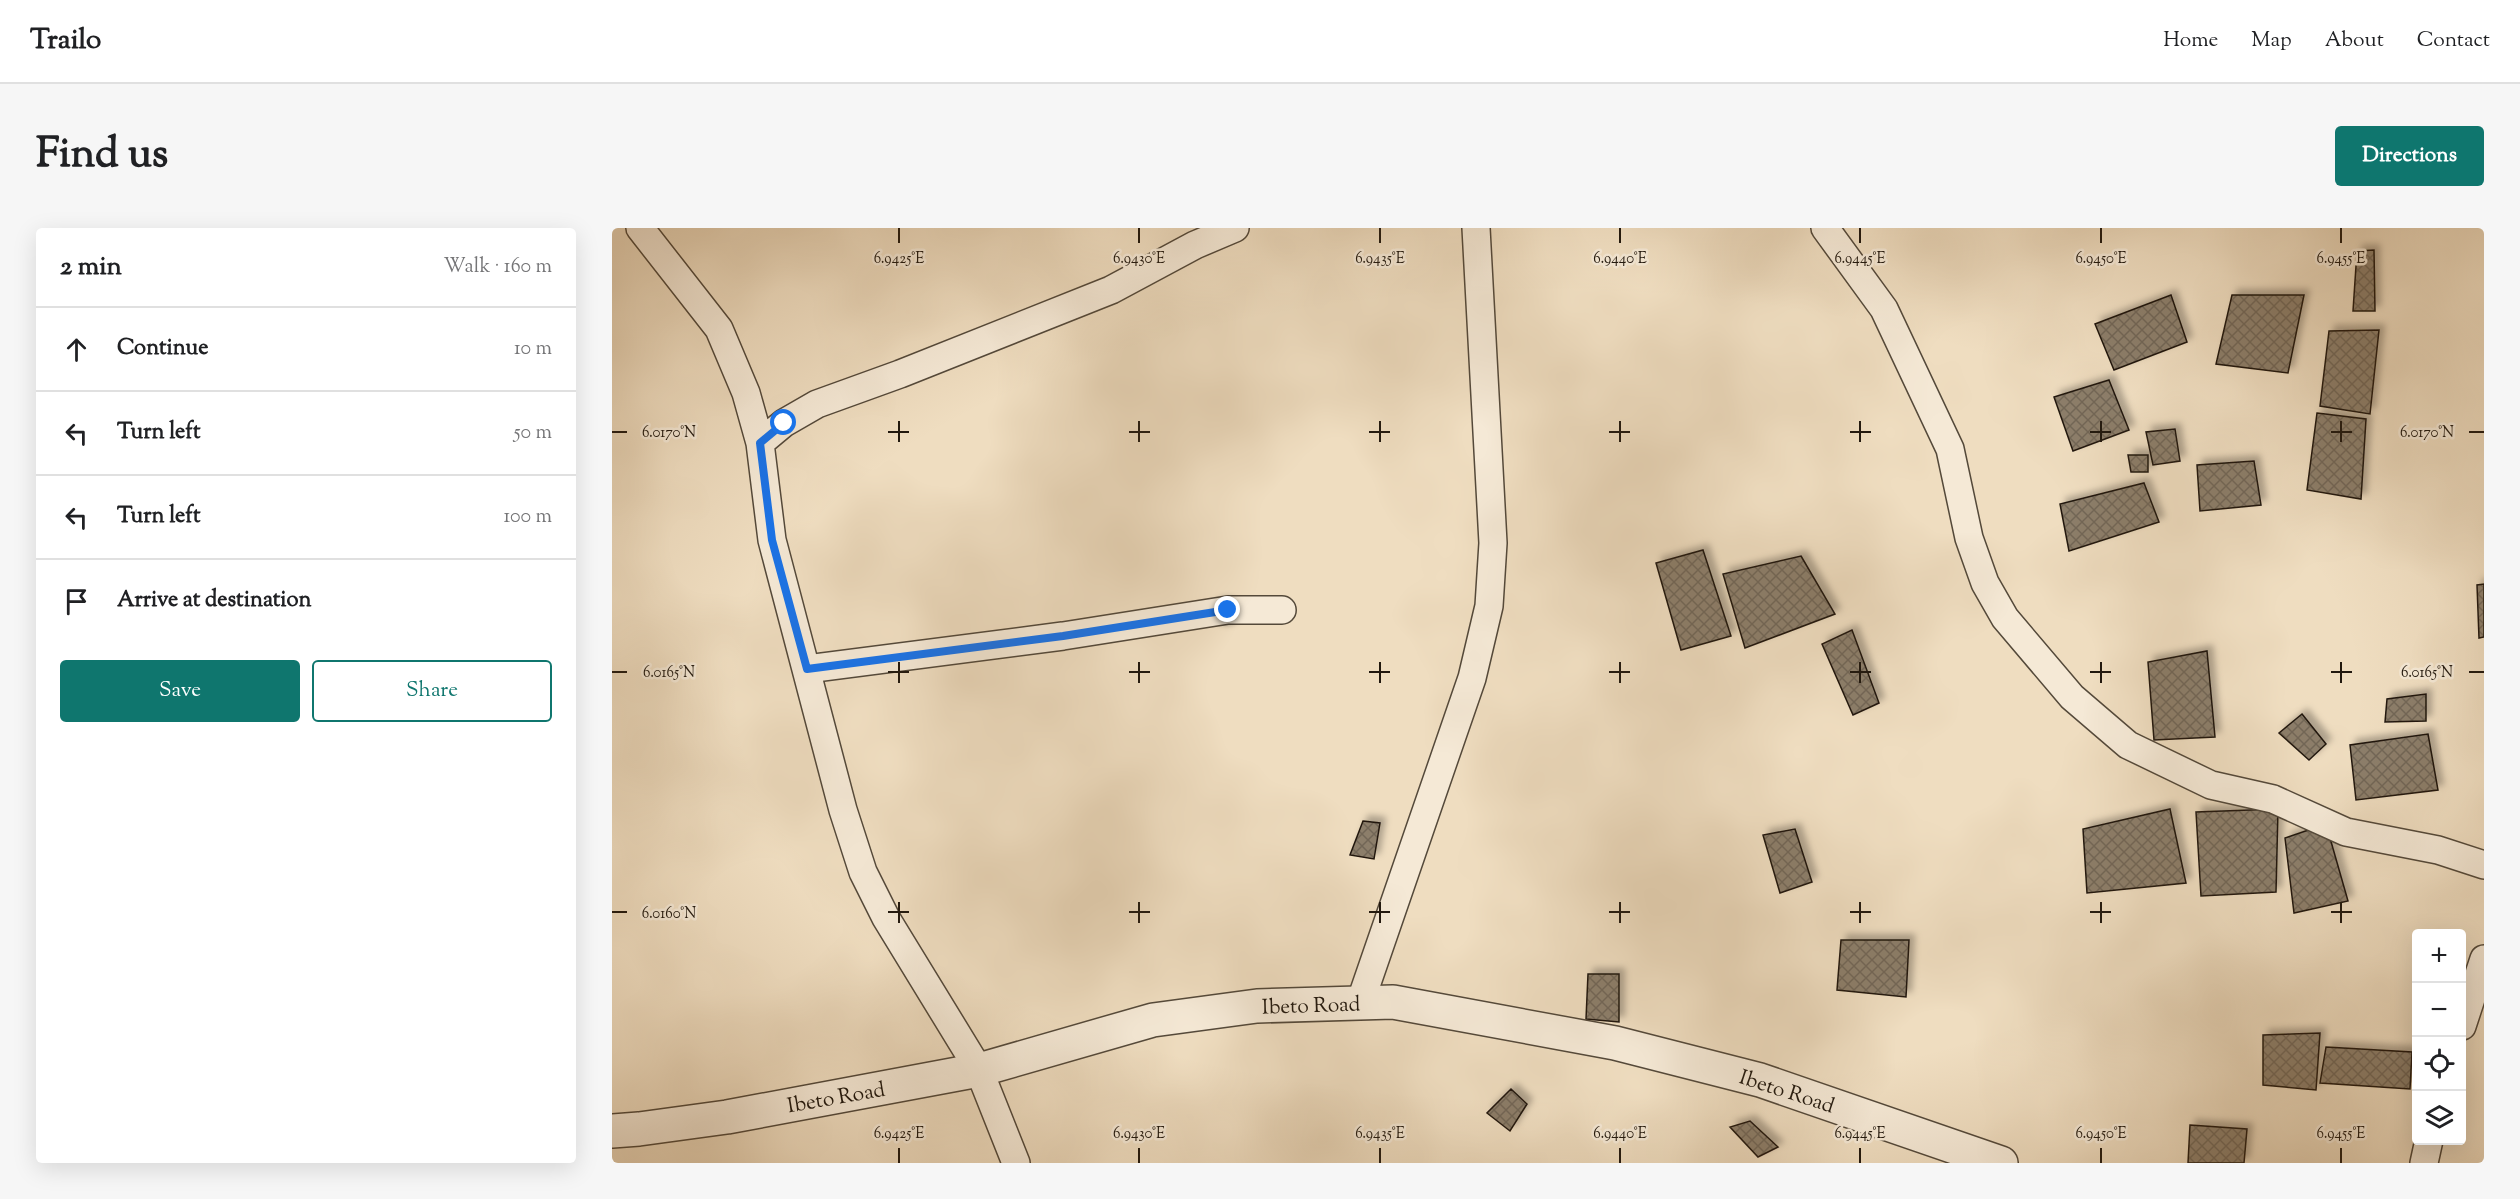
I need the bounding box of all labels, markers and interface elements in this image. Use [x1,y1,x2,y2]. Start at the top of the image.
text: Trailo [30,21,101,61]
text: Home [2163,26,2218,56]
text: Map [2251,26,2292,56]
text: About [2325,26,2384,56]
text: Contact [2417,26,2490,56]
text: Find us [36,126,168,186]
button: Directions [2335,126,2484,186]
text: 2 min [60,249,122,286]
text: 6.9425°E [874,249,924,270]
text: 6.9430°E [1113,249,1165,270]
text: 6.9435°E [1355,249,1405,270]
text: 6.9440°E [1593,249,1647,270]
text: 6.9445°E [1834,249,1886,270]
text: 6.9450°E [2075,249,2127,270]
text: 6.9455°E [2317,249,2365,270]
text: Walk · 160 m [443,253,552,282]
icon: ahead [60,333,93,366]
text: Continue [117,333,208,365]
text: 10 m [514,335,552,364]
route start [770,409,796,435]
icon: left [60,417,93,450]
text: Turn left [117,417,200,449]
text: 50 m [514,419,552,448]
text: 6.0170°N [642,423,696,444]
text: 6.0170°N [2400,423,2454,444]
icon: left [60,501,93,534]
text: Turn left [117,501,200,533]
text: 100 m [503,503,552,532]
icon: arrive [60,585,93,618]
text: Arrive at destination [117,585,312,617]
route end [1214,596,1240,622]
button: Save [60,660,300,722]
button: Share [312,660,552,722]
text: 6.0165°N [643,663,695,684]
text: 6.0165°N [2401,663,2453,684]
text: 6.0160°N [642,904,696,925]
map controls [2412,929,2466,1145]
button: + [2412,929,2466,983]
button: − [2412,983,2466,1037]
street label: Ibeto Road [1261,990,1361,1024]
button: locate [2412,1037,2466,1091]
street label: Ibeto Road [1735,1063,1838,1122]
street label: Ibeto Road [785,1076,888,1122]
button: layers [2412,1091,2466,1145]
text: 6.9425°E [874,1124,924,1145]
text: 6.9430°E [1113,1124,1165,1145]
text: 6.9435°E [1355,1124,1405,1145]
text: 6.9440°E [1593,1124,1647,1145]
text: 6.9445°E [1834,1124,1886,1145]
text: 6.9450°E [2075,1124,2127,1145]
text: 6.9455°E [2317,1124,2365,1145]

